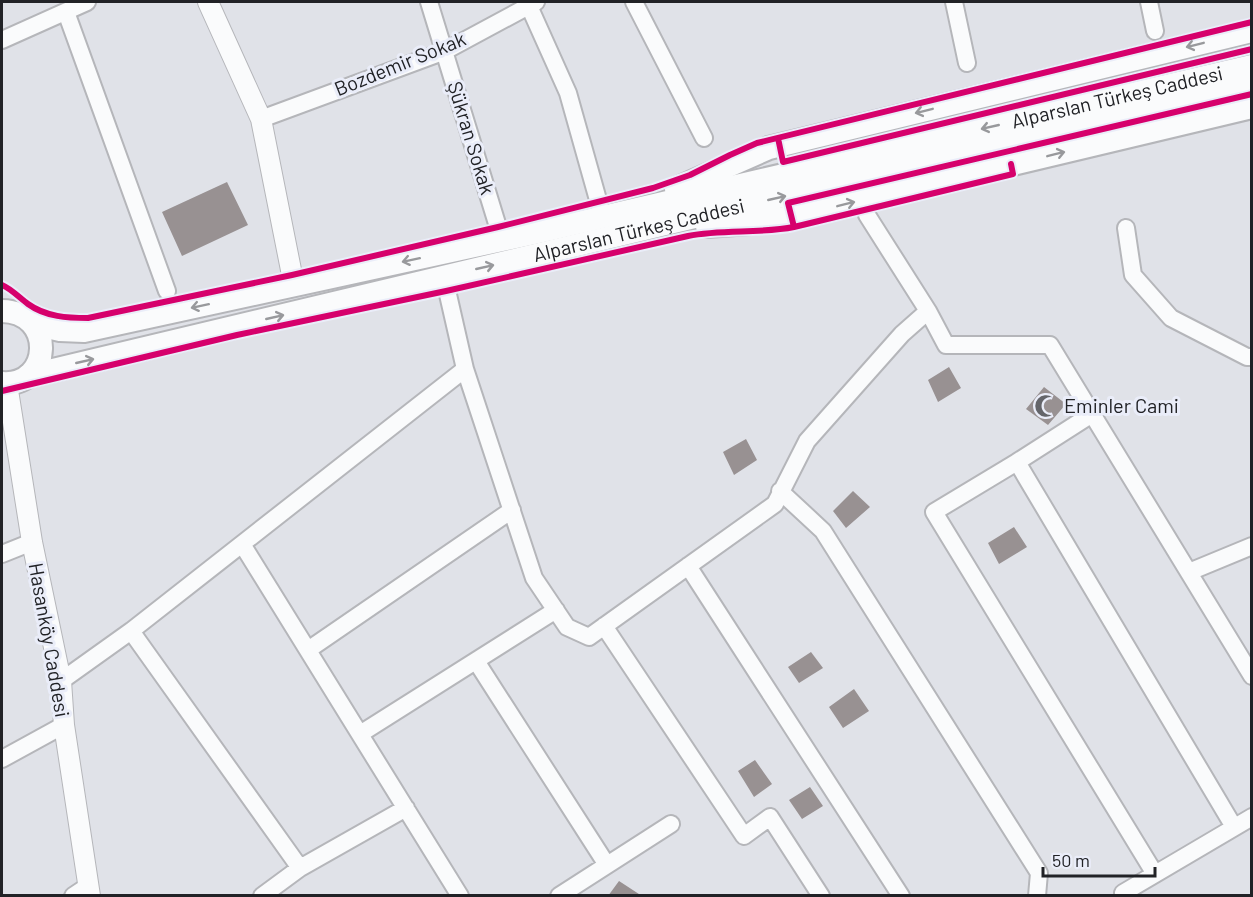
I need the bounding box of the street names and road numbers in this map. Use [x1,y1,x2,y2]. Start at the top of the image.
street label: Bozdemir Sokak [330,26,469,100]
street label: Alparslan Türkeş Caddesi [1009,60,1225,133]
street label: Şükran Sokak [443,78,501,197]
street label: Alparslan Türkeş Caddesi [531,193,747,266]
street label: Hasanköy Caddesi [25,561,75,719]

